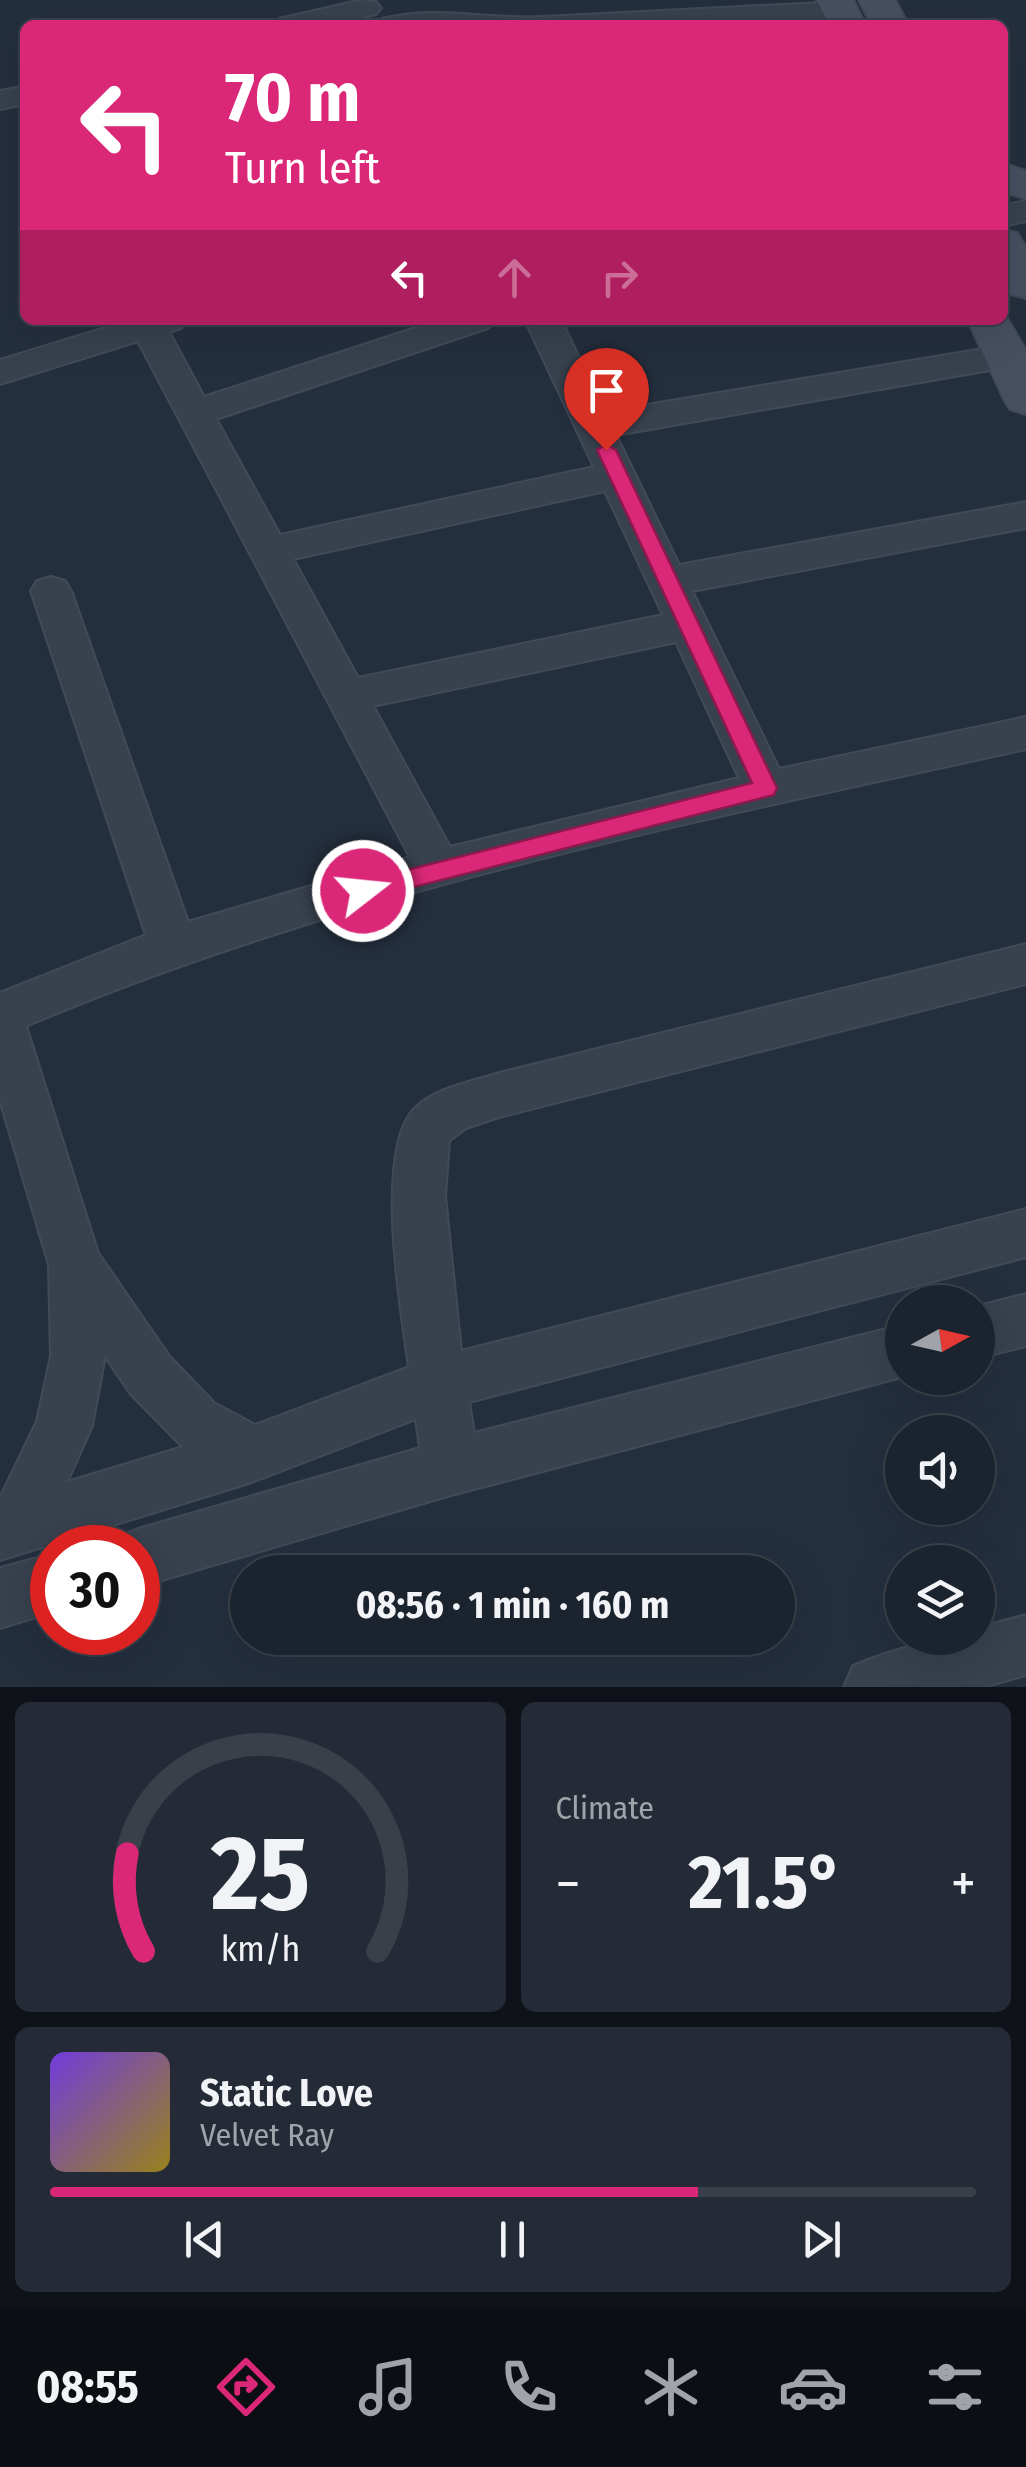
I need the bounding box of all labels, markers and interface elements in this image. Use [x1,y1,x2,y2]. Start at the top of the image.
text: 70 m [225,56,360,140]
icon: left [60,60,190,190]
text: Turn left [225,141,380,195]
icon: left [382,250,437,305]
icon: ahead [487,250,542,305]
icon: right [592,250,647,305]
pin [564,348,649,451]
icon: arrive [579,363,634,418]
position arrow [311,839,415,943]
north arrow [885,1285,995,1395]
map controls [885,1285,995,1655]
button: sound [885,1415,995,1525]
speed limit sign: 30 [30,1525,160,1655]
button: layers [885,1545,995,1655]
text: 08:56 · 1 min · 160 m [356,1582,669,1628]
text: Climate [556,1789,654,1827]
text: 25 [210,1812,310,1937]
text: 21.5° [689,1838,843,1928]
text: − [556,1851,580,1917]
text: + [951,1851,976,1917]
text: km/h [220,1928,300,1970]
text: Static Love [200,2070,373,2116]
text: Velvet Ray [200,2116,334,2154]
icon: previous [177,2212,232,2267]
icon: pause [485,2212,540,2267]
icon: next [794,2212,849,2267]
icon: directions [211,2352,281,2422]
icon: music [353,2352,423,2422]
icon: phone [494,2352,564,2422]
icon: climate [636,2352,706,2422]
icon: car [778,2352,848,2422]
icon: filters [920,2352,990,2422]
text: 08:55 [36,2360,139,2414]

